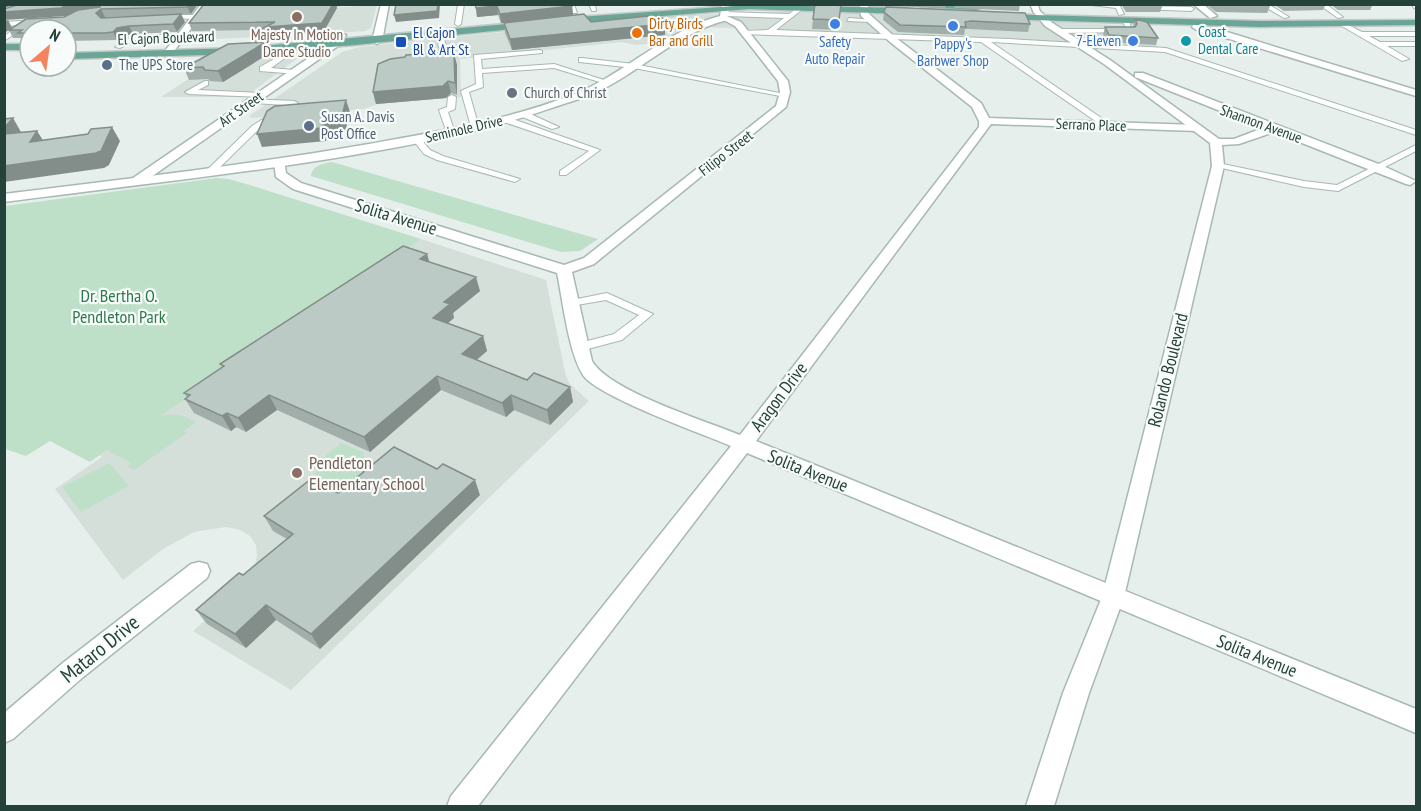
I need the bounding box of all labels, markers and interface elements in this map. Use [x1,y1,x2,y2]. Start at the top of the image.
marker: Majesty In Motion Dance Studio [290,10,304,24]
place label: Dirty Birds Bar and Grill [649,14,714,50]
marker: Safety Auto Repair [828,17,842,31]
north arrow [18,18,78,78]
marker: Pappy's Barbwer Shop [946,19,960,33]
place label: Coast Dental Care [1198,22,1258,58]
place label: El Cajon Bl & Art St [413,23,469,59]
text: N [47,24,64,46]
place label: Majesty In Motion Dance Studio [251,25,343,61]
street label: El Cajon Boulevard [117,26,215,49]
marker: Dirty Birds Bar and Grill [630,26,644,40]
place label: 7-Eleven [1076,31,1121,50]
place label: Safety Auto Repair [805,32,866,68]
place label: Pappy's Barbwer Shop [917,34,989,70]
marker: 7-Eleven [1126,34,1140,48]
marker: Coast Dental Care [1179,34,1193,48]
marker: El Cajon Bl & Art St [394,35,408,49]
place label: The UPS Store [119,55,193,74]
marker: The UPS Store [100,58,114,72]
place label: Church of Christ [524,83,607,102]
street label: Art Street [215,86,267,131]
marker: Church of Christ [505,86,519,100]
street label: Shannon Avenue [1218,100,1305,147]
place label: Susan A. Davis Post Office [321,107,395,143]
street label: Seminole Drive [423,110,504,147]
street label: Serrano Place [1055,114,1127,135]
marker: Susan A. Davis Post Office [302,119,316,133]
street label: Filipo Street [695,126,757,180]
street label: Solita Avenue [352,193,440,240]
park label: Dr. Bertha O. Pendleton Park [72,284,166,328]
street label: Rolando Boulevard [1142,310,1193,429]
street label: Aragon Drive [745,358,812,436]
street label: Solita Avenue [765,444,852,497]
place label: Pendleton Elementary School [309,451,425,495]
marker: Pendleton Elementary School [290,466,304,480]
street label: Mataro Drive [55,609,144,688]
street label: Solita Avenue [1214,629,1301,682]

